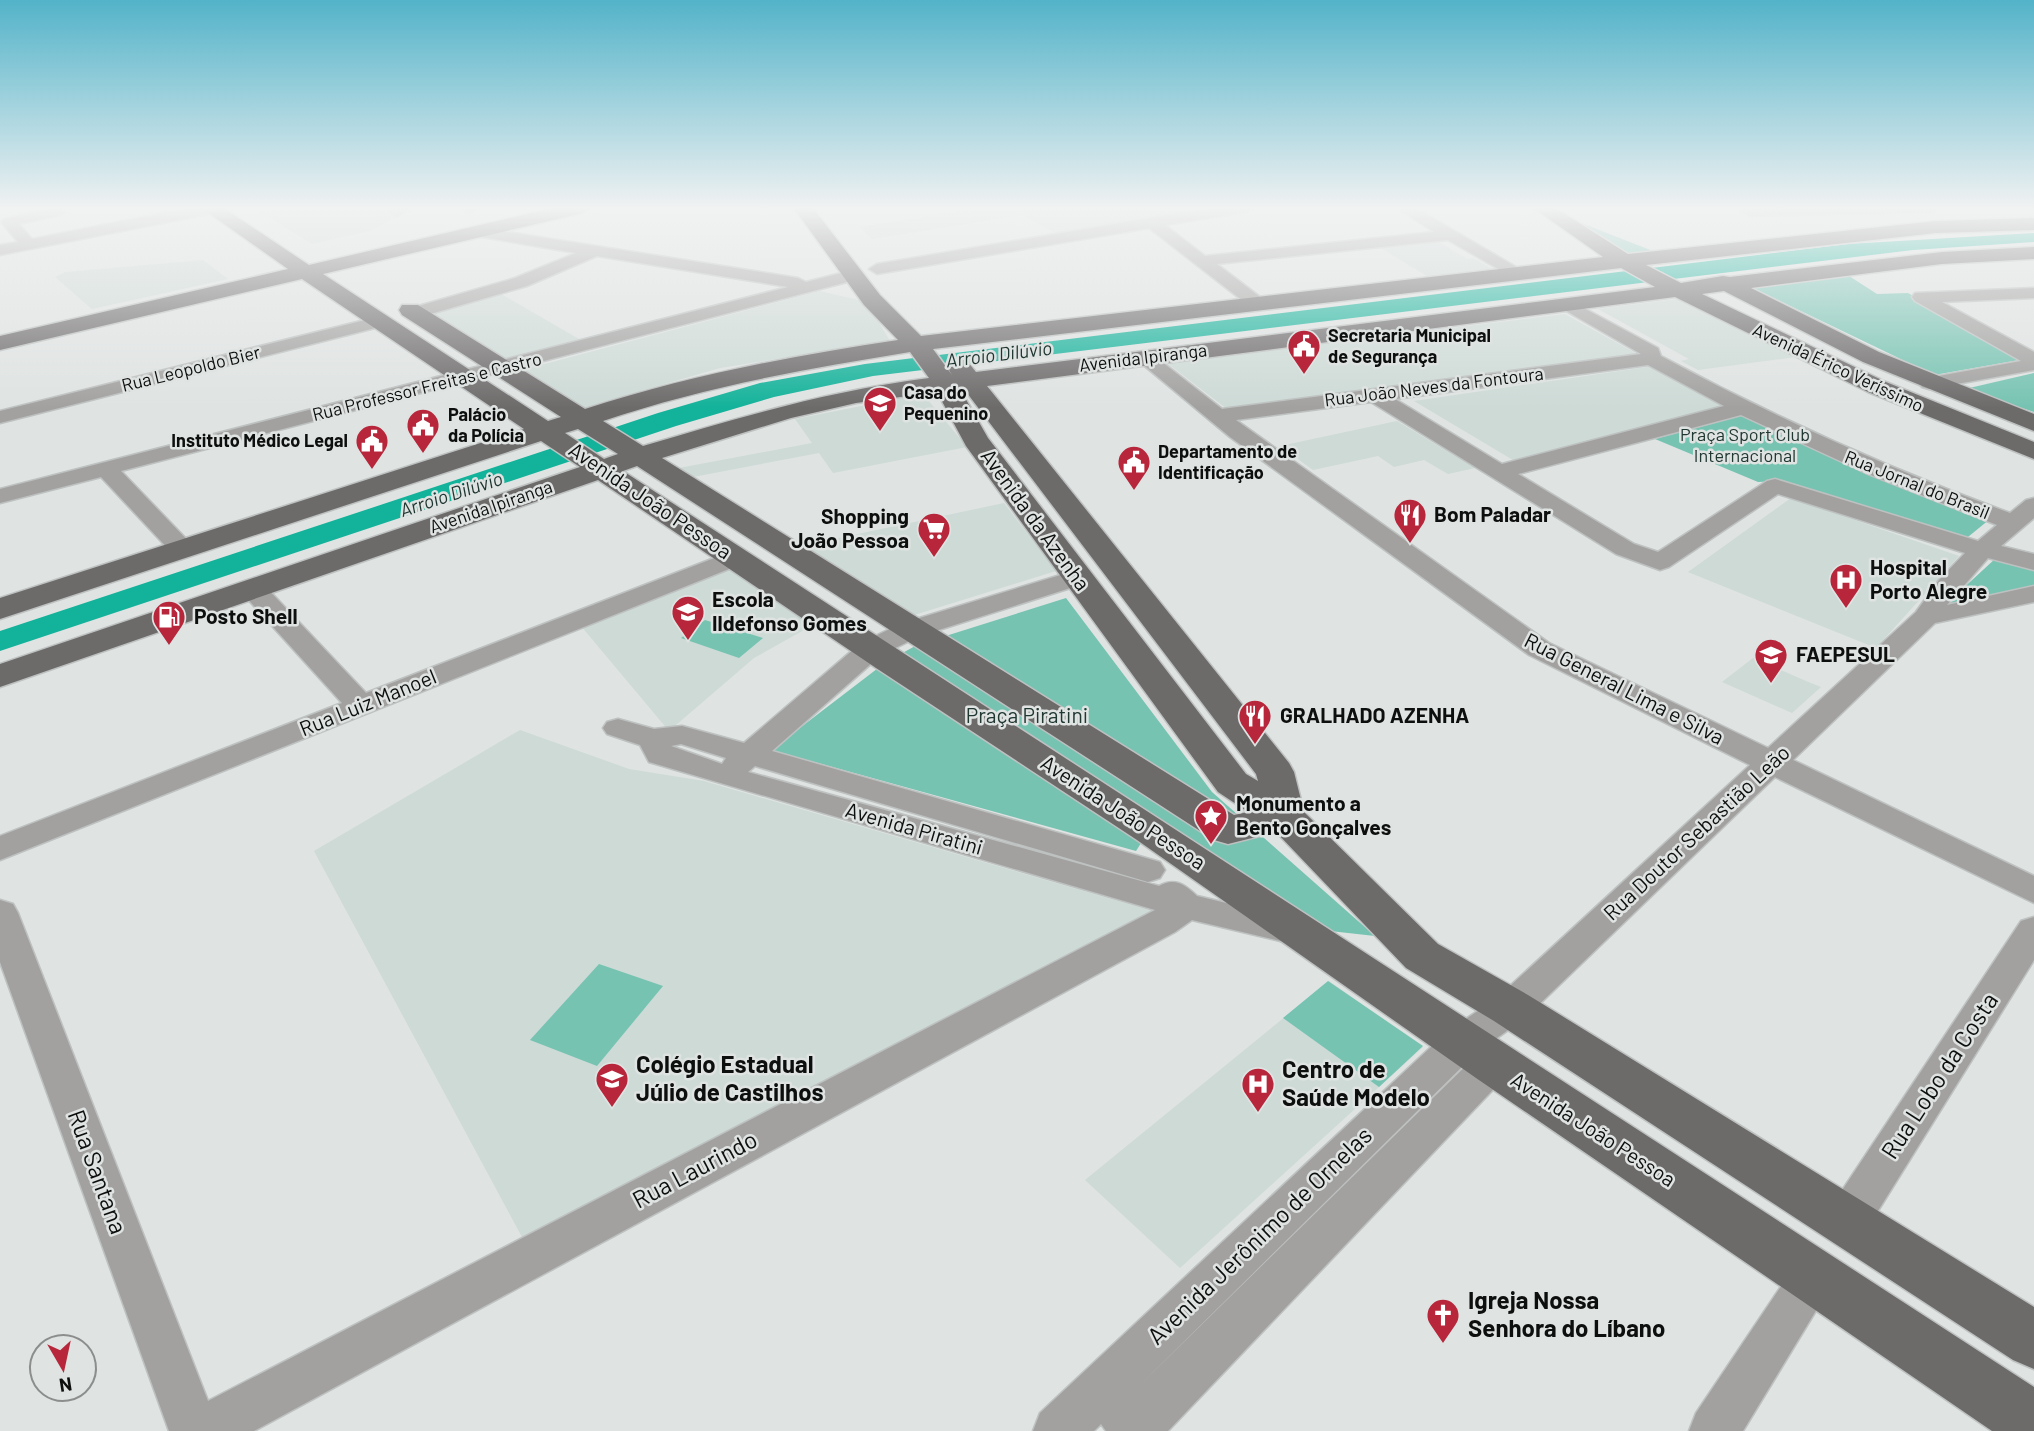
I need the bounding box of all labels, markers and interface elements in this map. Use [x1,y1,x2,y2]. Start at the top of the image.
street label: Avenida Érico Veríssimo [1750,318,1927,416]
place label: Secretaria Municipal de Segurança [1328,324,1491,367]
public building icon: Secretaria Municipal de Segurança [1285,327,1323,376]
water label: Arroio Dilúvio [945,336,1053,371]
street label: Avenida Ipiranga [1078,338,1208,376]
street label: Rua Leopoldo Bier [119,340,263,396]
street label: Rua Professor Freitas e Castro [310,347,544,425]
street label: Rua João Neves da Fontoura [1323,362,1545,410]
place label: Casa do Pequenino [904,381,988,424]
school or university icon: Casa do Pequenino [861,384,899,433]
place label: Palácio da Polícia [448,403,524,446]
public building icon: Palácio da Polícia [404,406,442,455]
public building icon: Instituto Médico Legal [353,422,391,471]
park label: Praça Sport Club Internacional [1680,423,1810,466]
place label: Instituto Médico Legal [171,429,348,451]
street label: Avenida João Pessoa [565,436,737,564]
place label: Departamento de Identificação [1158,440,1297,483]
street label: Avenida da Azenha [976,443,1096,595]
public building icon: Departamento de Identificação [1115,443,1153,492]
street label: Rua Jornal do Brasil [1842,445,1993,523]
water label: Arroio Dilúvio [397,466,505,521]
street label: Avenida Ipiranga [426,475,555,537]
restaurant icon: Bom Paladar [1391,496,1429,545]
place label: Bom Paladar [1434,501,1551,526]
place label: Shopping João Pessoa [791,503,909,552]
supermarket icon: Shopping João Pessoa [915,510,953,559]
place label: Hospital Porto Alegre [1870,554,1987,603]
hospital icon: Hospital Porto Alegre [1827,561,1865,610]
place label: Escola Ildefonso Gomes [712,586,867,635]
school or university icon: Escola Ildefonso Gomes [669,593,707,642]
fuel station icon: Posto Shell [150,598,188,647]
place label: Posto Shell [194,603,298,628]
street label: Rua General Lima e Silva [1521,626,1729,749]
school or university icon: FAEPESUL [1752,636,1790,685]
place label: FAEPESUL [1796,641,1895,666]
street label: Rua Luiz Manoel [295,663,440,740]
restaurant icon: GRALHADO AZENHA [1236,697,1274,746]
park label: Praça Piratini [966,702,1088,727]
place label: GRALHADO AZENHA [1280,702,1469,727]
street label: Rua Doutor Sebastião Leão [1598,739,1794,925]
street label: Avenida João Pessoa [1037,749,1211,874]
place label: Monumento a Bento Gonçalves [1236,790,1391,839]
street label: Avenida Piratini [843,796,986,859]
place icon: Monumento a Bento Gonçalves [1192,797,1230,846]
street label: Rua Lobo da Costa [1874,987,2003,1164]
place label: Colégio Estadual Júlio de Castilhos [636,1049,824,1106]
place label: Centro de Saúde Modelo [1282,1054,1430,1111]
school or university icon: Colégio Estadual Júlio de Castilhos [593,1060,631,1109]
hospital icon: Centro de Saúde Modelo [1239,1065,1277,1114]
street label: Avenida João Pessoa [1507,1066,1681,1191]
street label: Rua Santana [63,1105,134,1238]
street label: Avenida Jerônimo de Ornelas [1141,1120,1377,1350]
street label: Rua Laurindo [627,1124,762,1214]
place label: Igreja Nossa Senhora do Líbano [1468,1285,1665,1342]
church icon: Igreja Nossa Senhora do Líbano [1424,1296,1462,1345]
north arrow [28,1333,98,1403]
text: N [58,1373,74,1398]

